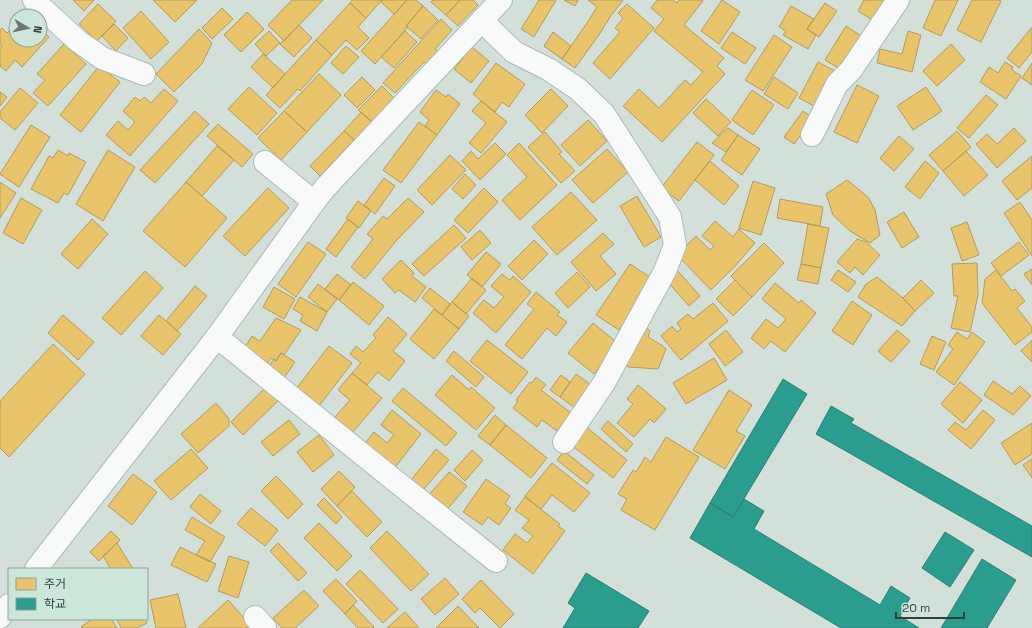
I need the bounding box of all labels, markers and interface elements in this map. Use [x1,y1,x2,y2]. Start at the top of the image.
north arrow [8,8,48,48]
text: N [30,25,45,34]
legend [8,568,148,620]
text: 주거 [44,576,66,592]
scale bar [896,594,964,620]
text: 학교 [44,596,66,612]
text: 20 m [902,600,930,616]

